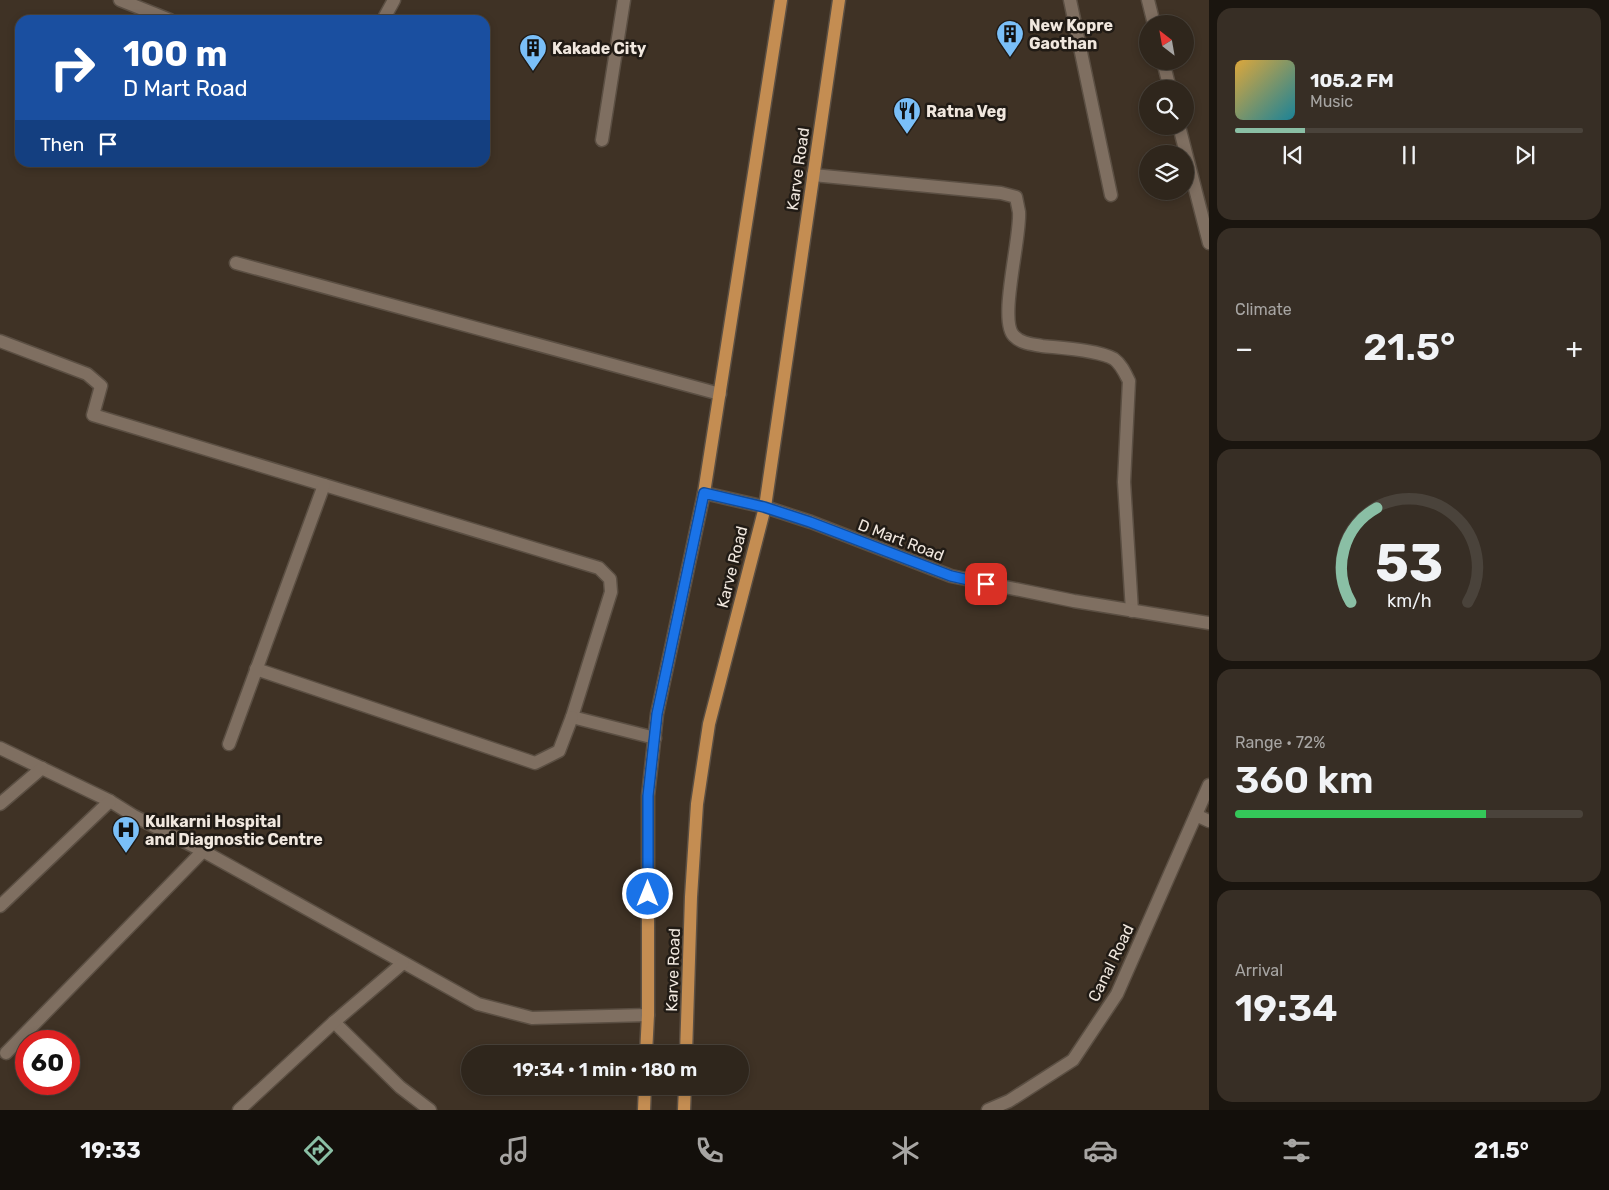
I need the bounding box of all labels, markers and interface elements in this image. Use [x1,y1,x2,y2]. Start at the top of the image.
north arrow [1139,15,1194,70]
map controls [1139,15,1194,200]
place label: New Kopre Gaothan [1029,16,1113,53]
building icon: New Kopre Gaothan [995,19,1025,58]
text: 100 m [123,33,228,75]
building icon: Kakade City [518,33,548,72]
icon: right [40,35,105,100]
place label: Kakade City [552,39,647,58]
text: 105.2 FM [1310,69,1394,92]
text: D Mart Road [123,75,248,102]
button: search [1139,80,1194,135]
text: Music [1310,92,1353,111]
restaurant icon: Ratna Veg [892,96,922,135]
place label: Ratna Veg [926,102,1007,121]
street label: Karve Road [783,126,813,212]
icon: arrive [94,130,122,158]
text: Then [40,133,84,156]
icon: previous [1279,141,1307,169]
icon: pause [1395,141,1423,169]
icon: next [1511,141,1539,169]
button: layers [1139,145,1194,200]
text: Climate [1235,300,1292,319]
text: 21.5° [1363,324,1455,370]
text: − [1235,332,1253,365]
text: + [1566,332,1583,365]
street label: D Mart Road [855,515,947,565]
street label: Karve Road [713,524,751,610]
text: 53 [1375,532,1443,594]
pin [965,563,1007,605]
icon: arrive [972,570,1000,598]
text: km/h [1387,590,1431,611]
text: Range · 72% [1235,733,1325,752]
text: 360 km [1235,757,1374,803]
place label: Kulkarni Hospital and Diagnostic Centre [145,812,323,849]
hospital icon: Kulkarni Hospital and Diagnostic Centre [111,815,141,854]
position arrow [621,867,673,919]
street label: Canal Road [1084,921,1138,1005]
street label: Karve Road [662,928,684,1012]
text: Arrival [1235,961,1283,980]
text: 19:34 [1235,985,1338,1031]
speed limit sign: 60 [15,1030,80,1095]
text: 19:34 · 1 min · 180 m [513,1058,697,1081]
icon: directions [301,1133,336,1168]
icon: music [497,1133,532,1168]
icon: phone [692,1133,727,1168]
icon: climate [888,1133,923,1168]
icon: car [1083,1133,1118,1168]
icon: filters [1279,1133,1314,1168]
text: 19:33 [80,1137,141,1164]
text: 21.5° [1474,1137,1529,1164]

